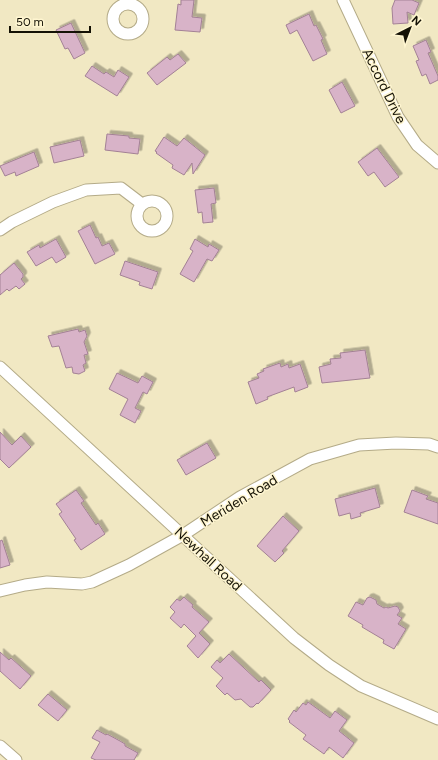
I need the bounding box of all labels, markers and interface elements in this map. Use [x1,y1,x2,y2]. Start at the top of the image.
scale bar [10,8,90,34]
north arrow [390,8,430,48]
text: N [409,13,424,29]
text: 50 m [16,15,44,29]
street label: Accord Drive [359,46,410,127]
street label: Meriden Road [197,471,281,531]
street label: Newhall Road [171,523,245,595]

